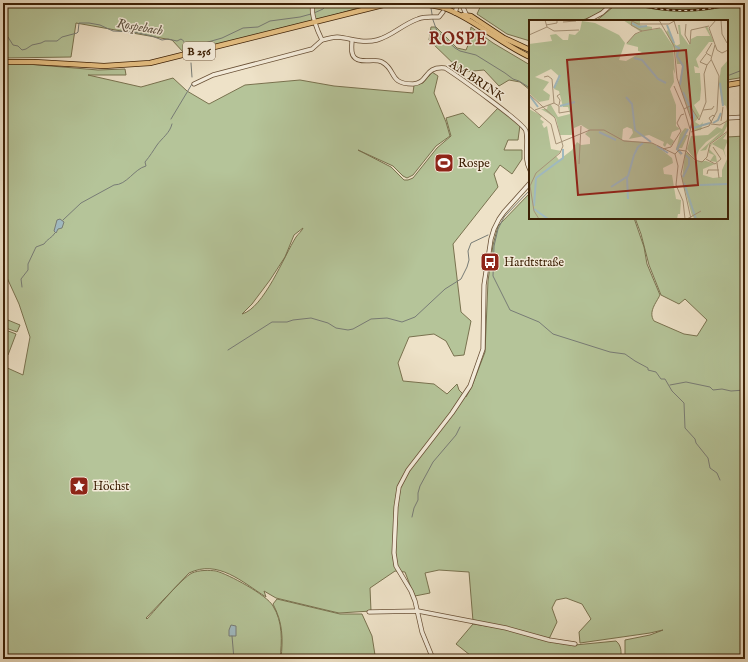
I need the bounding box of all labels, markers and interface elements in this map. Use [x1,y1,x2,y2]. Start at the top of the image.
water label: Rospebach [115,15,165,40]
inset map [529,20,728,219]
district label: ROSPE [429,30,487,50]
road number: B 256 [183,42,215,60]
street label: AM BRINK [446,56,507,104]
sports icon: Rospe [433,152,455,174]
place label: Rospe [458,156,490,172]
bus stop icon: Hardtstraße [479,251,501,273]
place label: Hardtstraße [504,255,565,270]
place icon: Höchst [68,475,90,497]
place label: Höchst [93,479,129,494]

